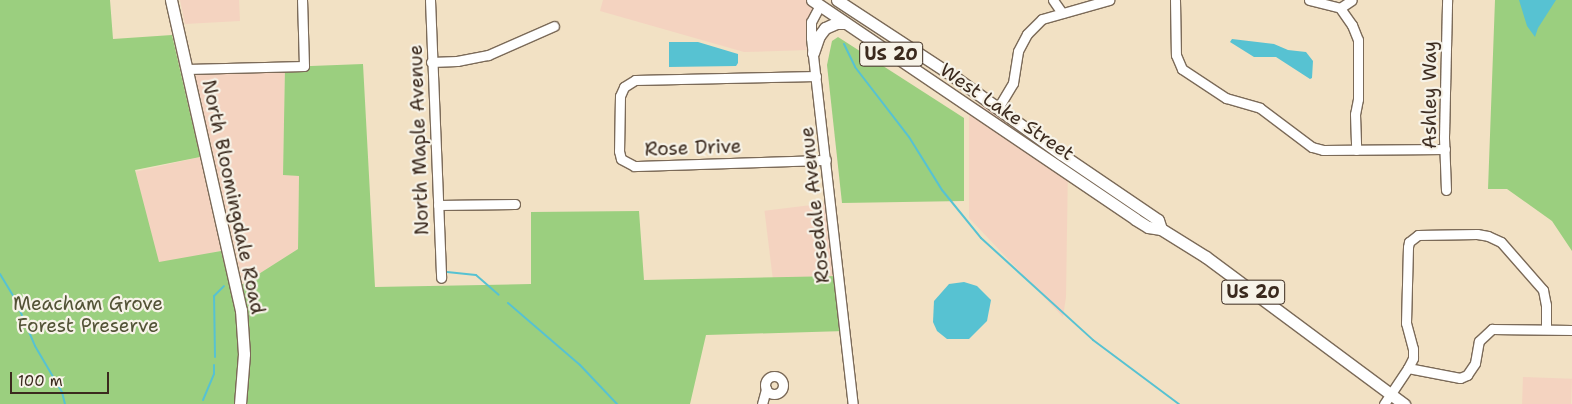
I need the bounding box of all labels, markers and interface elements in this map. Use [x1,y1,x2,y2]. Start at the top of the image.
road number: US 20 [858,39,924,70]
street label: Ashley Way [1419,41,1441,149]
street label: North Maple Avenue [404,44,434,236]
street label: West Lake Street [935,59,1079,165]
street label: North Bloomingdale Road [197,78,269,316]
street label: Rosedale Avenue [795,126,835,284]
street label: Rose Drive [644,135,742,161]
road number: US 20 [1220,276,1286,308]
park label: Meacham Grove Forest Preserve [13,293,163,337]
scale bar [12,362,111,394]
text: 100 m [18,371,63,391]

